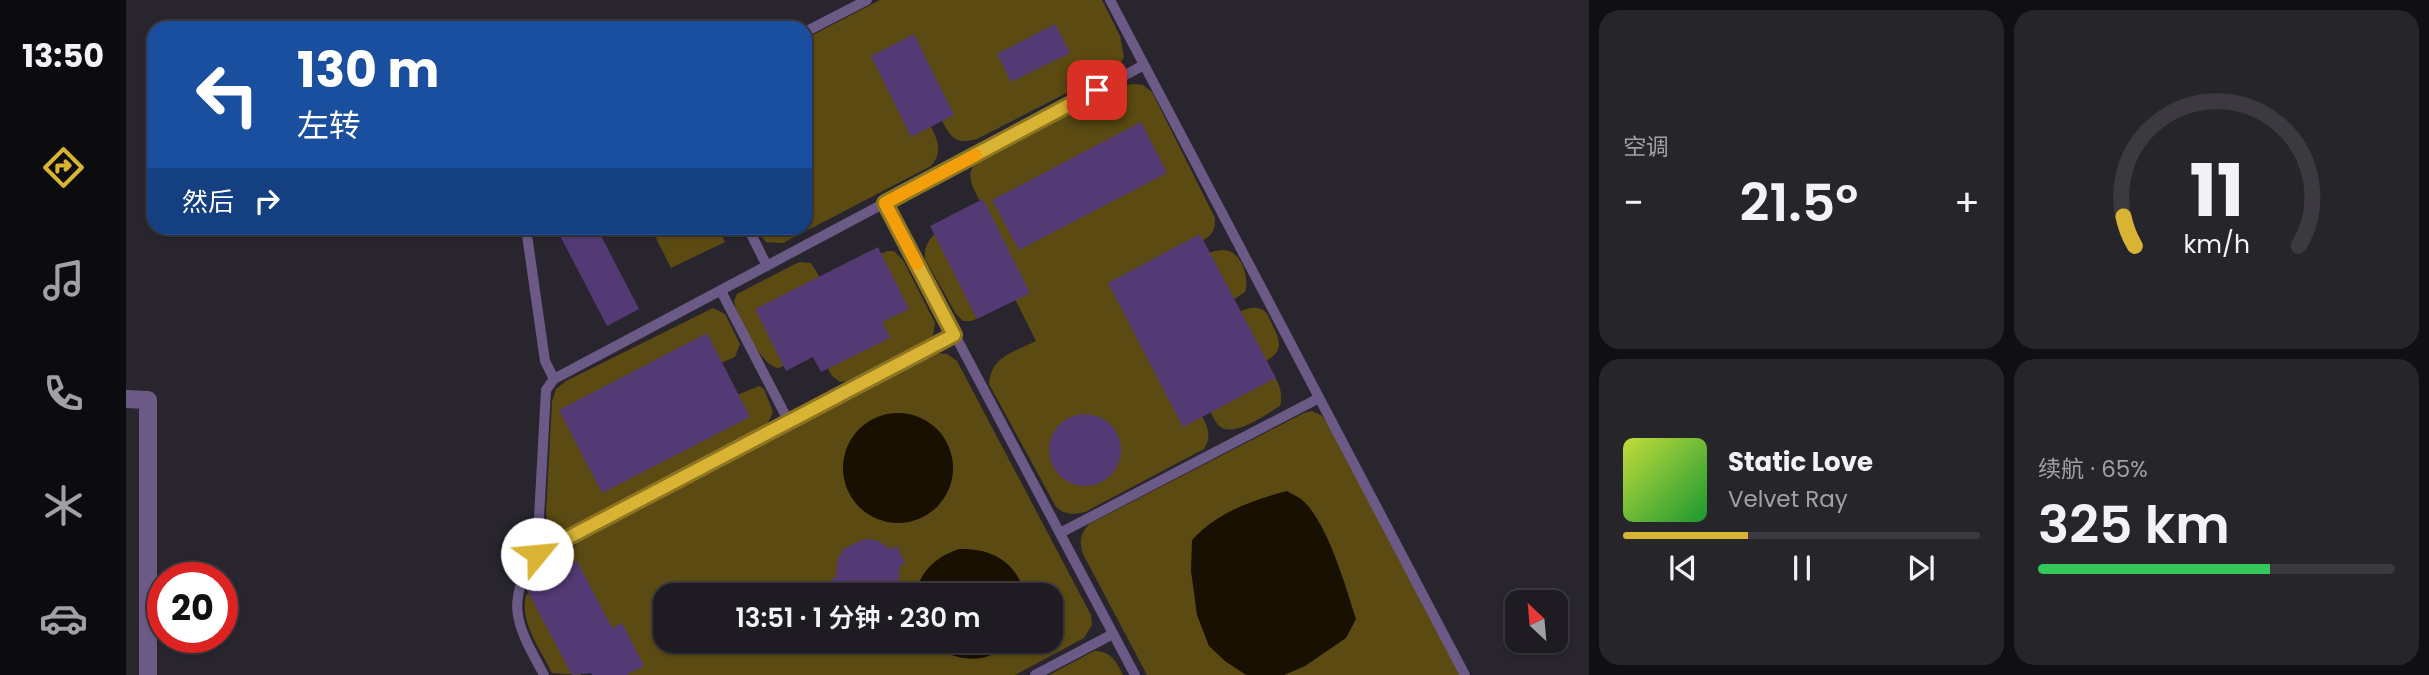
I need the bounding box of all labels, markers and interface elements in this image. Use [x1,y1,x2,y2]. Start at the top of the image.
text: 13:50 [22,33,104,78]
text: 130 m [297,36,439,104]
icon: left [182,49,273,140]
pin [1067,60,1127,120]
icon: arrive [1078,71,1116,109]
text: 左转 [297,103,361,148]
text: 空调 [1623,131,1669,163]
text: 11 [2189,140,2244,241]
icon: directions [39,143,88,192]
text: 21.5° [1740,166,1858,239]
text: − [1623,176,1644,229]
text: + [1954,176,1980,229]
icon: right [248,182,286,220]
text: 然后 [182,184,234,220]
text: km/h [2183,226,2250,261]
icon: music [39,256,88,305]
icon: phone [39,369,88,418]
text: Static Love [1728,444,1873,480]
text: 续航 · 65% [2038,453,2148,485]
icon: climate [39,481,88,530]
text: Velvet Ray [1728,483,1848,515]
text: 325 km [2038,488,2230,561]
position arrow [500,517,574,591]
icon: previous [1664,549,1702,587]
icon: pause [1783,549,1821,587]
icon: next [1902,549,1940,587]
speed limit sign: 20 [147,562,238,653]
north arrow [1505,590,1568,653]
map controls [1505,590,1568,653]
icon: car [39,594,88,643]
text: 13:51 · 1 分钟 · 230 m [735,600,981,636]

